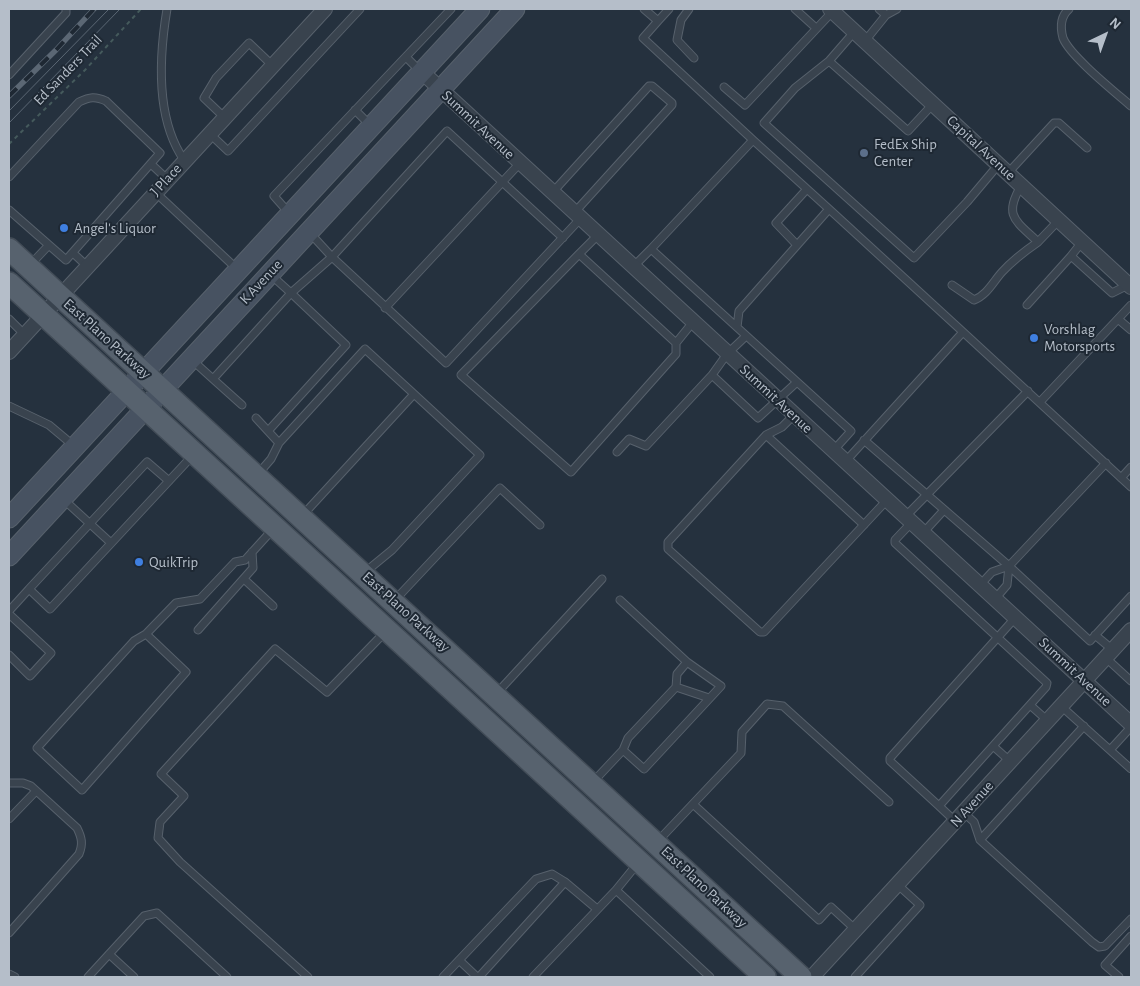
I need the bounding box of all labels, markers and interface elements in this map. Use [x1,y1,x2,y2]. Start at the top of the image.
north arrow [1080,10,1130,60]
text: N [1107,15,1123,32]
street label: Ed Sanders Trail [30,31,106,109]
street label: Summit Avenue [438,87,518,163]
street label: Capital Avenue [943,112,1019,184]
place label: FedEx Ship Center [874,135,937,170]
marker: FedEx Ship Center [858,147,870,159]
street label: J Place [146,160,186,200]
place label: Angel's Liquor [74,219,156,237]
marker: Angel's Liquor [58,222,70,234]
street label: K Avenue [236,256,286,308]
street label: East Plano Parkway [60,295,154,383]
place label: Vorshlag Motorsports [1044,320,1115,355]
marker: Vorshlag Motorsports [1028,332,1040,344]
street label: Summit Avenue [736,361,816,437]
place label: QuikTrip [149,553,198,571]
marker: QuikTrip [133,556,145,568]
street label: East Plano Parkway [359,568,453,656]
street label: Summit Avenue [1035,634,1115,710]
street label: N Avenue [946,777,998,831]
street label: East Plano Parkway [657,842,751,932]

